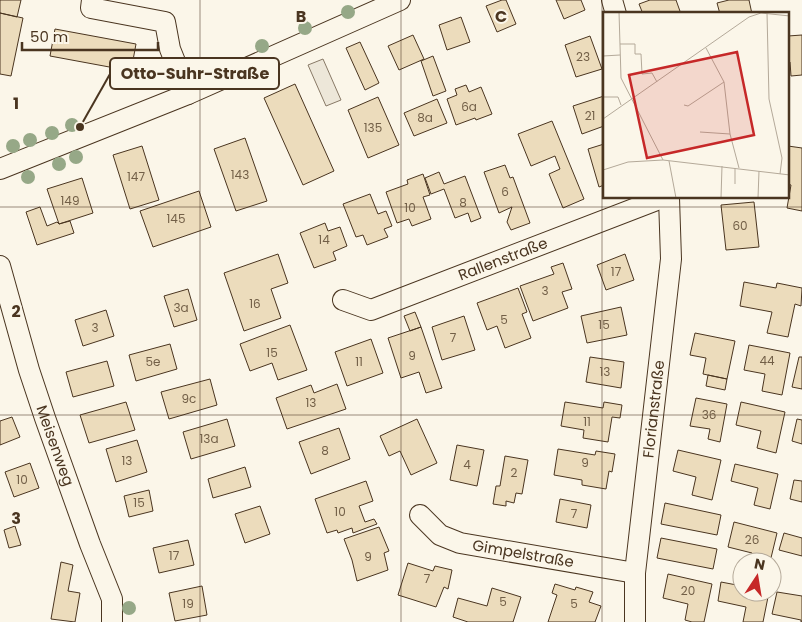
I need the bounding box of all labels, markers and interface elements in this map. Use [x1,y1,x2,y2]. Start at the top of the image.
text: B [296,5,306,28]
text: C [495,5,507,28]
inset map [603,12,790,199]
scale bar [22,20,159,52]
text: 50 m [30,26,68,47]
house number: 23 [576,48,590,65]
callout: Otto-Suhr-Straße [110,58,279,89]
text: Otto-Suhr-Straße [121,62,269,85]
text: 1 [13,92,19,115]
house number: 6a [461,98,477,115]
house number: 21 [585,107,595,124]
house number: 8a [417,109,433,126]
house number: 135 [364,119,382,136]
house number: 143 [231,166,249,183]
house number: 147 [127,168,145,185]
house number: 6 [501,183,509,200]
house number: 149 [61,192,79,209]
house number: 8 [459,194,467,211]
house number: 10 [404,199,416,216]
house number: 145 [167,210,185,227]
house number: 60 [732,217,748,234]
house number: 14 [318,231,330,248]
street label: Rallenstraße [455,232,550,286]
house number: 17 [611,263,622,280]
house number: 3 [541,282,549,299]
house number: 16 [249,295,261,312]
house number: 3a [173,299,189,316]
text: 2 [11,300,21,323]
house number: 5 [500,311,508,328]
house number: 15 [598,316,610,333]
house number: 3 [91,319,99,336]
house number: 7 [450,329,457,346]
house number: 15 [266,344,278,361]
house number: 9 [408,347,416,364]
house number: 44 [759,352,775,369]
house number: 5e [146,353,160,370]
house number: 11 [355,353,363,370]
street label: Florianstraße [637,359,669,459]
house number: 13 [600,363,610,380]
house number: 9c [182,390,196,407]
house number: 13 [306,394,316,411]
street label: Meisenweg [31,402,79,489]
house number: 36 [702,406,716,423]
house number: 11 [583,413,591,430]
house number: 13a [199,430,219,447]
house number: 8 [321,442,329,459]
house number: 13 [122,452,132,469]
house number: 9 [581,454,589,471]
house number: 4 [463,456,471,473]
house number: 2 [511,464,518,481]
house number: 10 [16,471,28,488]
house number: 15 [133,494,145,511]
house number: 10 [334,503,346,520]
house number: 7 [571,505,578,522]
text: 3 [11,507,21,530]
house number: 26 [745,531,759,548]
street label: Gimpelstraße [471,534,576,572]
house number: 17 [169,547,180,564]
house number: 9 [364,548,372,565]
north arrow [732,552,782,602]
text: N [752,553,767,575]
house number: 7 [424,570,431,587]
house number: 20 [681,582,695,599]
house number: 5 [499,593,507,610]
house number: 19 [182,595,194,612]
house number: 5 [570,595,578,612]

